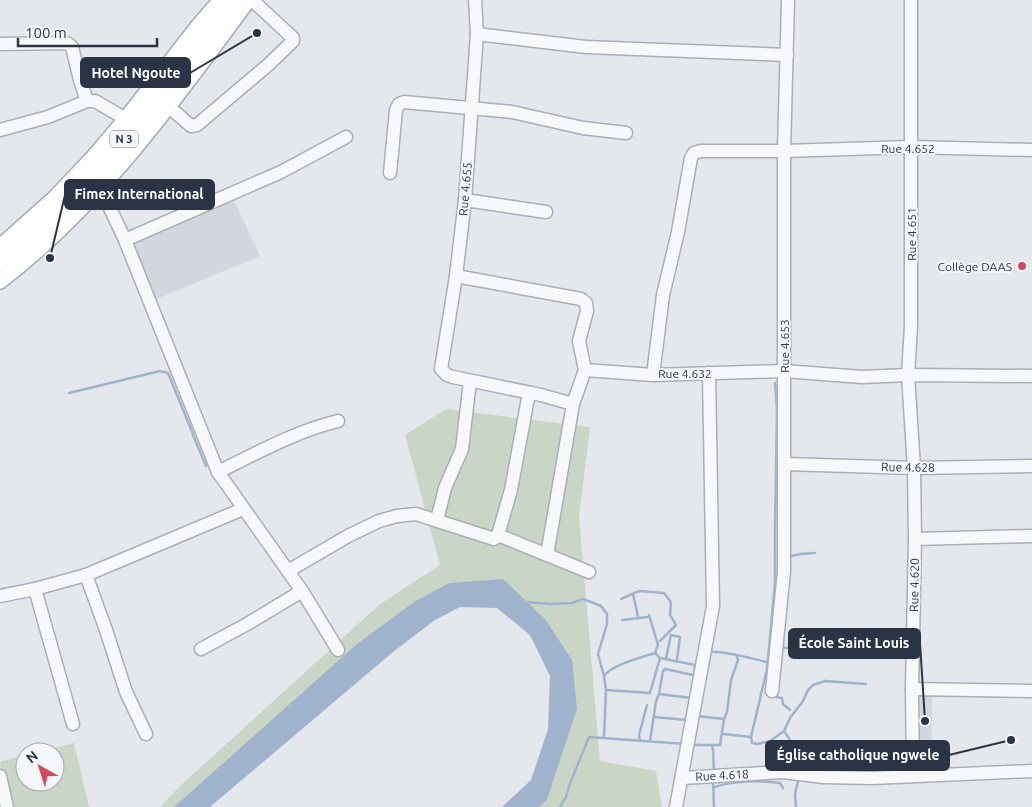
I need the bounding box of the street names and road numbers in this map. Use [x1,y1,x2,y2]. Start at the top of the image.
road number: N 3 [110,130,138,148]
street label: Rue 4.652 [881,142,935,155]
street label: Rue 4.655 [456,162,474,216]
street label: Rue 4.651 [905,207,918,261]
street label: Rue 4.653 [778,319,791,373]
street label: Rue 4.632 [658,367,712,380]
street label: Rue 4.628 [881,460,935,474]
street label: Rue 4.620 [907,558,921,612]
street label: Rue 4.618 [695,767,749,783]

